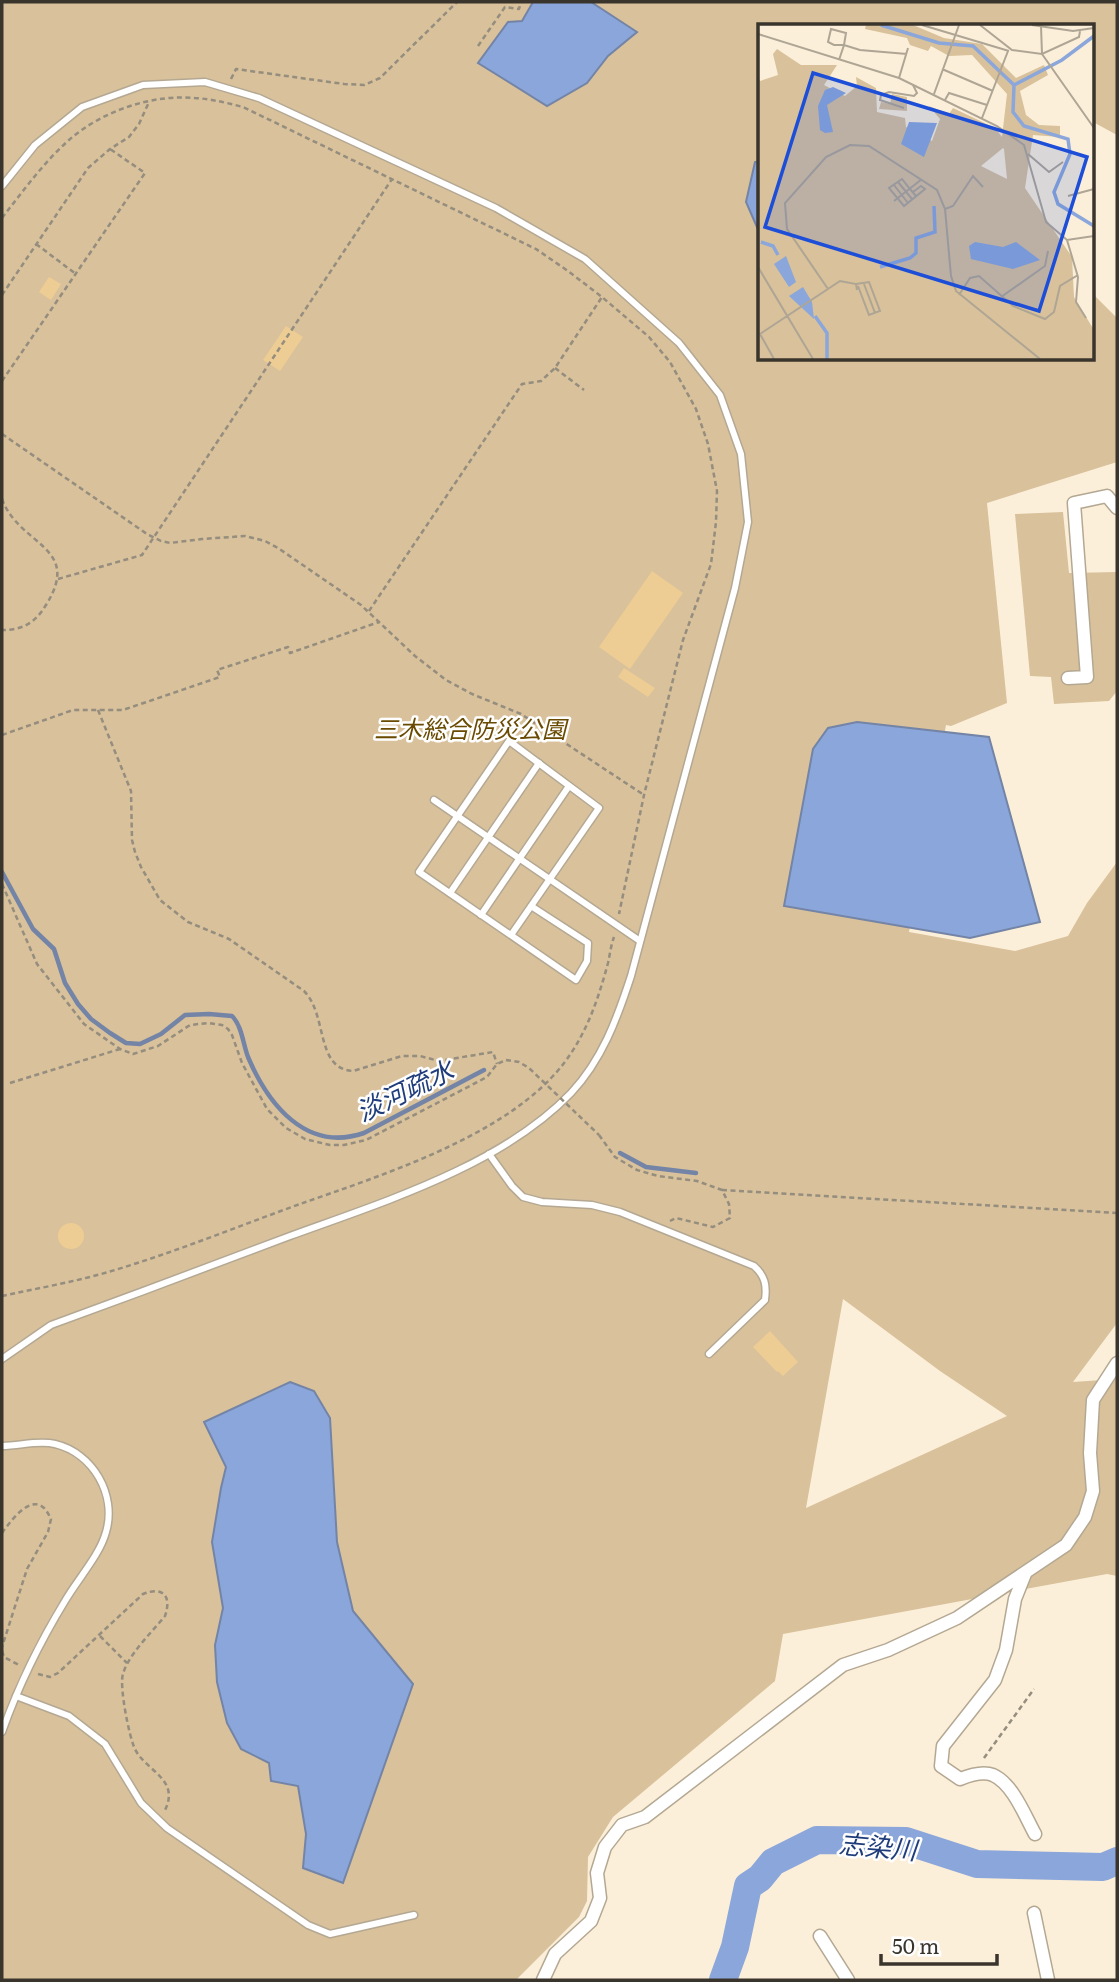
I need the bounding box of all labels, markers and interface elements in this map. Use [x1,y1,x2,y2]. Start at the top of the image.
inset map [758,24,1094,360]
park label: 三木総合防災公園 [374,710,569,745]
water label: 淡河疏水 [349,1047,462,1129]
water label: 志染川 [837,1822,922,1868]
scale bar [881,1923,996,1967]
text: 50 m [892,1929,939,1960]

